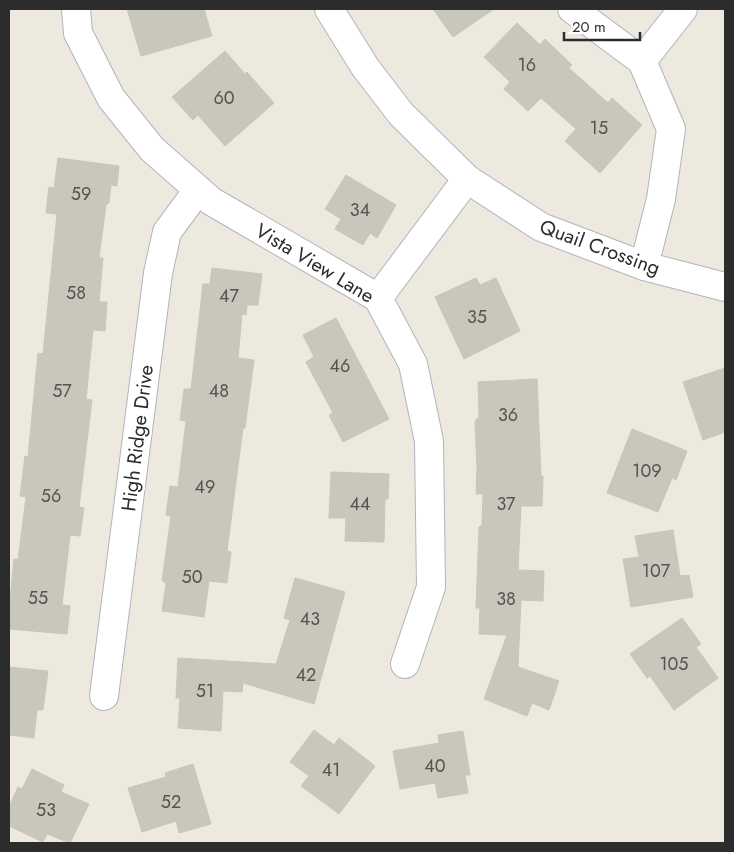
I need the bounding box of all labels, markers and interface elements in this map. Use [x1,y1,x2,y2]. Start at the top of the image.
scale bar [564,10,640,42]
text: 20 m [572,16,606,38]
house number: 16 [518,52,536,78]
house number: 60 [213,85,235,111]
house number: 15 [590,115,608,141]
house number: 59 [71,181,91,207]
house number: 34 [350,197,370,223]
street label: Quail Crossing [536,212,664,283]
street label: Vista View Lane [250,216,380,310]
house number: 58 [66,280,86,306]
house number: 47 [219,283,240,309]
house number: 35 [467,304,487,330]
house number: 46 [330,353,350,379]
street label: High Ridge Drive [114,363,161,513]
house number: 57 [52,378,72,404]
house number: 48 [209,378,229,404]
house number: 36 [498,402,518,428]
house number: 109 [632,458,662,484]
house number: 49 [195,474,215,500]
house number: 56 [41,483,61,509]
house number: 44 [350,491,371,517]
house number: 37 [496,491,516,517]
house number: 107 [642,558,671,584]
house number: 50 [182,564,203,590]
house number: 55 [28,585,48,611]
house number: 38 [496,586,516,612]
house number: 43 [300,606,320,632]
house number: 105 [659,651,689,677]
house number: 42 [296,662,316,688]
house number: 51 [196,678,214,704]
house number: 40 [424,753,446,779]
house number: 41 [322,757,340,783]
house number: 52 [161,789,181,815]
house number: 53 [36,797,56,823]

